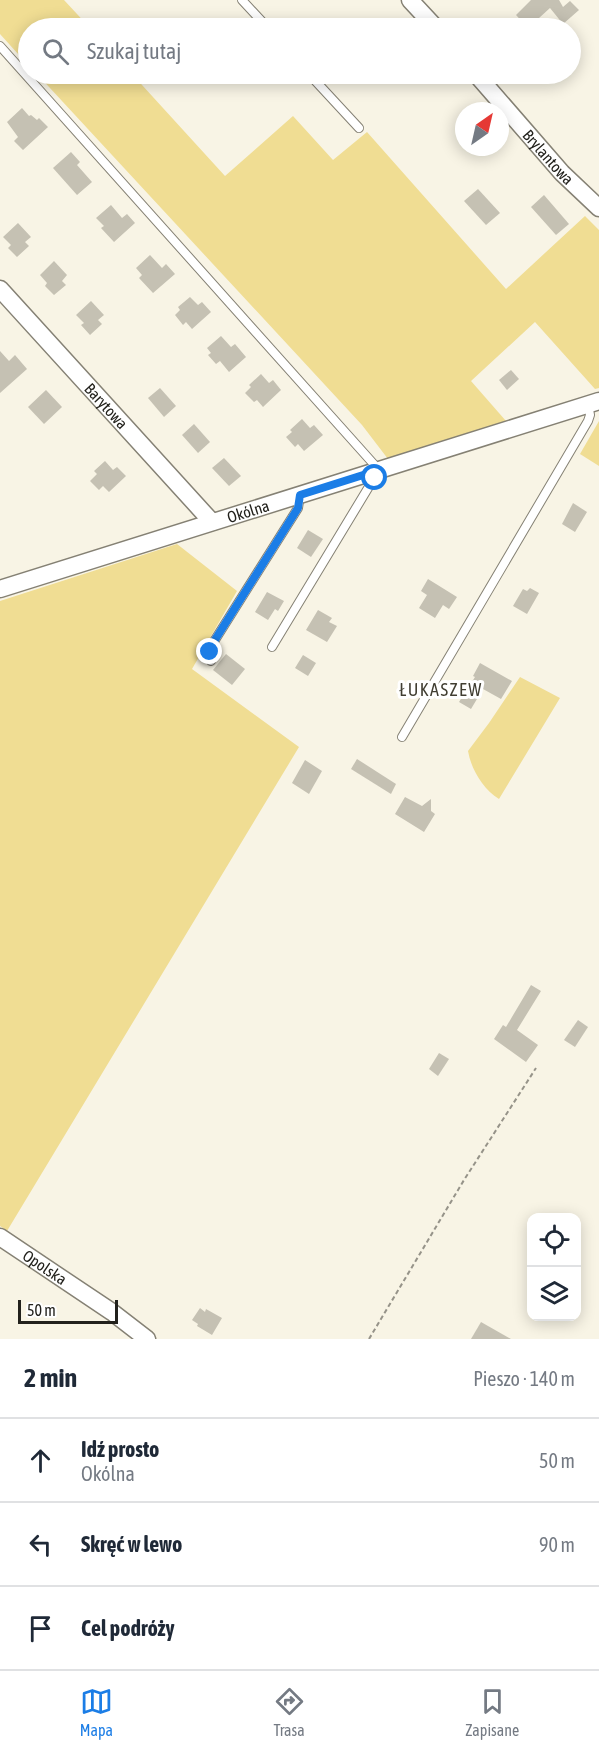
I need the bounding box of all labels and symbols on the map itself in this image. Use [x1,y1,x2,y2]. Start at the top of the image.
north arrow [455,102,509,156]
street label: Brylantowa [519,126,577,188]
street label: Barytowa [81,379,132,432]
route start [361,464,387,490]
street label: Okólna [225,496,271,526]
route end [196,638,222,664]
district label: ŁUKASZEW [399,679,483,700]
street label: Opolska [20,1246,70,1288]
scale bar [18,1297,118,1324]

